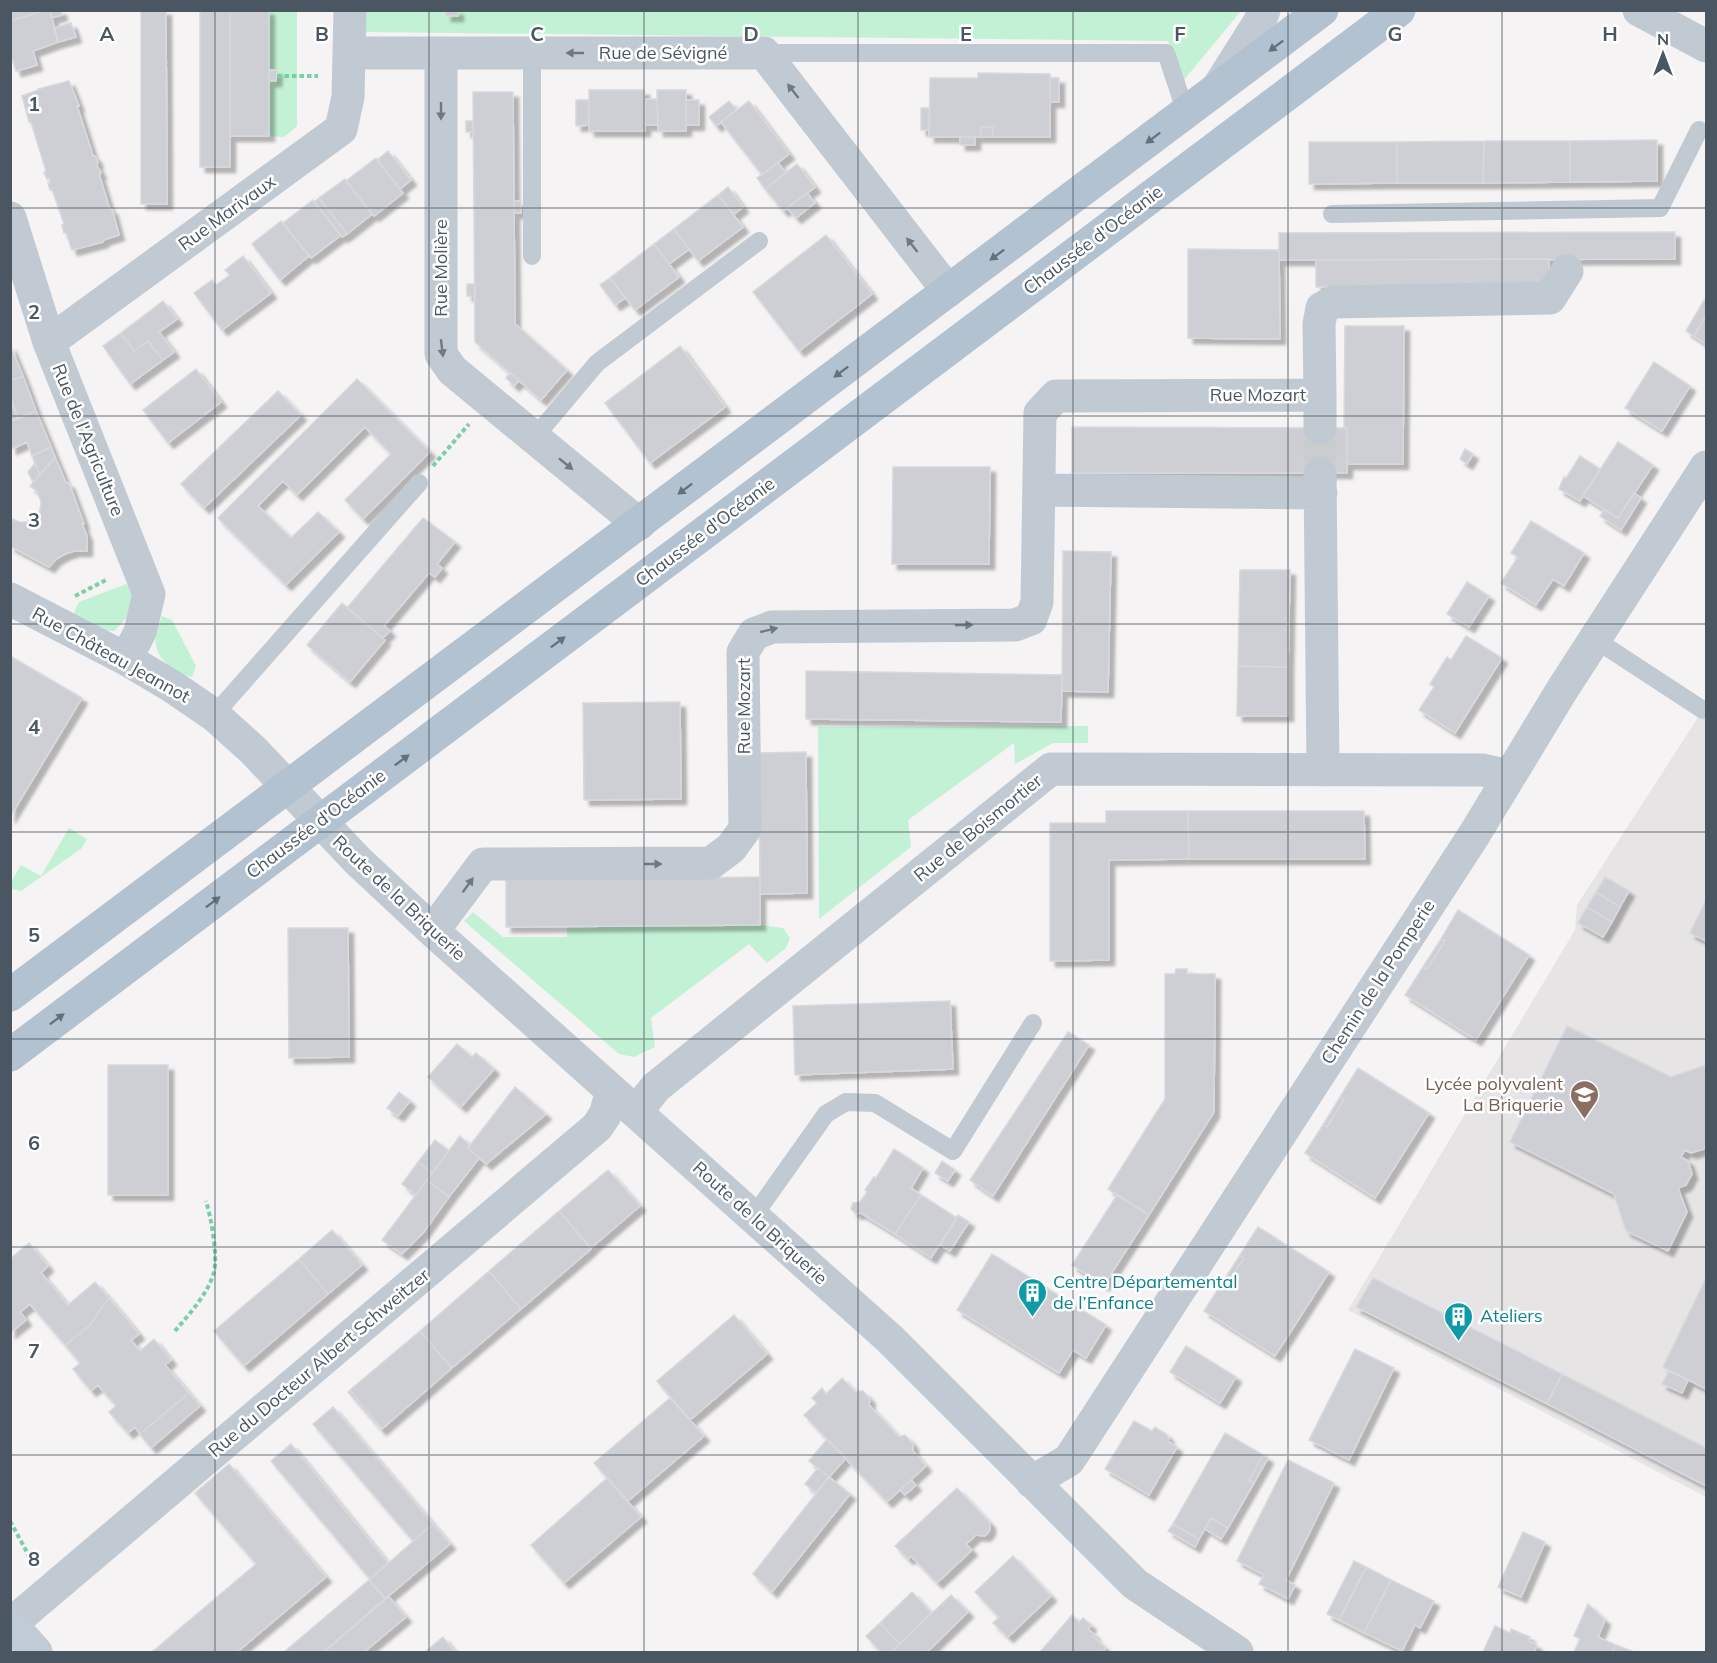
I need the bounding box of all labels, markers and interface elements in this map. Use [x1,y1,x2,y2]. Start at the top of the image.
text: A [100,21,115,46]
text: B [315,21,329,46]
text: C [530,21,544,46]
text: D [743,21,759,46]
text: E [960,21,972,46]
text: F [1174,21,1186,46]
text: G [1388,21,1402,46]
text: H [1602,21,1618,46]
north arrow [1633,24,1693,84]
text: N [1657,29,1669,49]
one-way arrow [1268,39,1283,51]
street label: Rue de Sévigné [599,41,727,64]
one-way arrow [565,48,584,58]
one-way arrow [788,83,800,98]
text: 1 [28,91,40,116]
one-way arrow [436,102,446,121]
one-way arrow [1145,132,1161,144]
street label: Rue Marivaux [174,169,280,256]
street label: Chaussée d'Océanie [1018,180,1167,300]
street label: Rue Molière [429,219,452,317]
one-way arrow [906,237,919,253]
one-way arrow [989,248,1004,260]
text: 2 [28,299,40,324]
one-way arrow [437,339,447,358]
street label: Rue de l'Agriculture [47,360,130,519]
one-way arrow [833,366,849,378]
street label: Rue Mozart [1210,383,1306,406]
one-way arrow [558,457,573,470]
street label: Chaussée d'Océanie [630,472,779,592]
one-way arrow [677,483,693,495]
text: 3 [28,507,40,532]
street label: Rue Château Jeannot [28,602,194,708]
one-way arrow [954,621,973,630]
one-way arrow [760,624,778,634]
one-way arrow [551,637,566,649]
street label: Rue Mozart [732,658,755,754]
text: 4 [28,714,40,739]
one-way arrow [395,754,410,766]
street label: Chaussée d'Océanie [241,764,390,884]
street label: Rue de Boismortier [909,769,1047,886]
street label: Route de la Briquerie [328,830,471,965]
one-way arrow [643,859,662,868]
one-way arrow [462,877,474,893]
street label: Chemin de la Pomperie [1316,895,1439,1068]
one-way arrow [205,896,221,908]
text: 5 [28,922,40,947]
one-way arrow [50,1014,65,1026]
place label: Lycée polyvalent La Briquerie [1425,1072,1563,1116]
school or university icon: Lycée polyvalent La Briquerie [1568,1078,1600,1120]
text: 6 [28,1130,40,1155]
street label: Route de la Briquerie [688,1156,832,1289]
street label: Rue du Docteur Albert Schweitzer [203,1263,434,1462]
place label: Centre Départemental de l’Enfance [1053,1270,1238,1314]
building icon: Centre Départemental de l’Enfance [1016,1276,1048,1318]
building icon: Ateliers [1443,1300,1475,1342]
place label: Ateliers [1480,1304,1543,1327]
text: 7 [28,1338,40,1363]
text: 8 [28,1546,40,1571]

